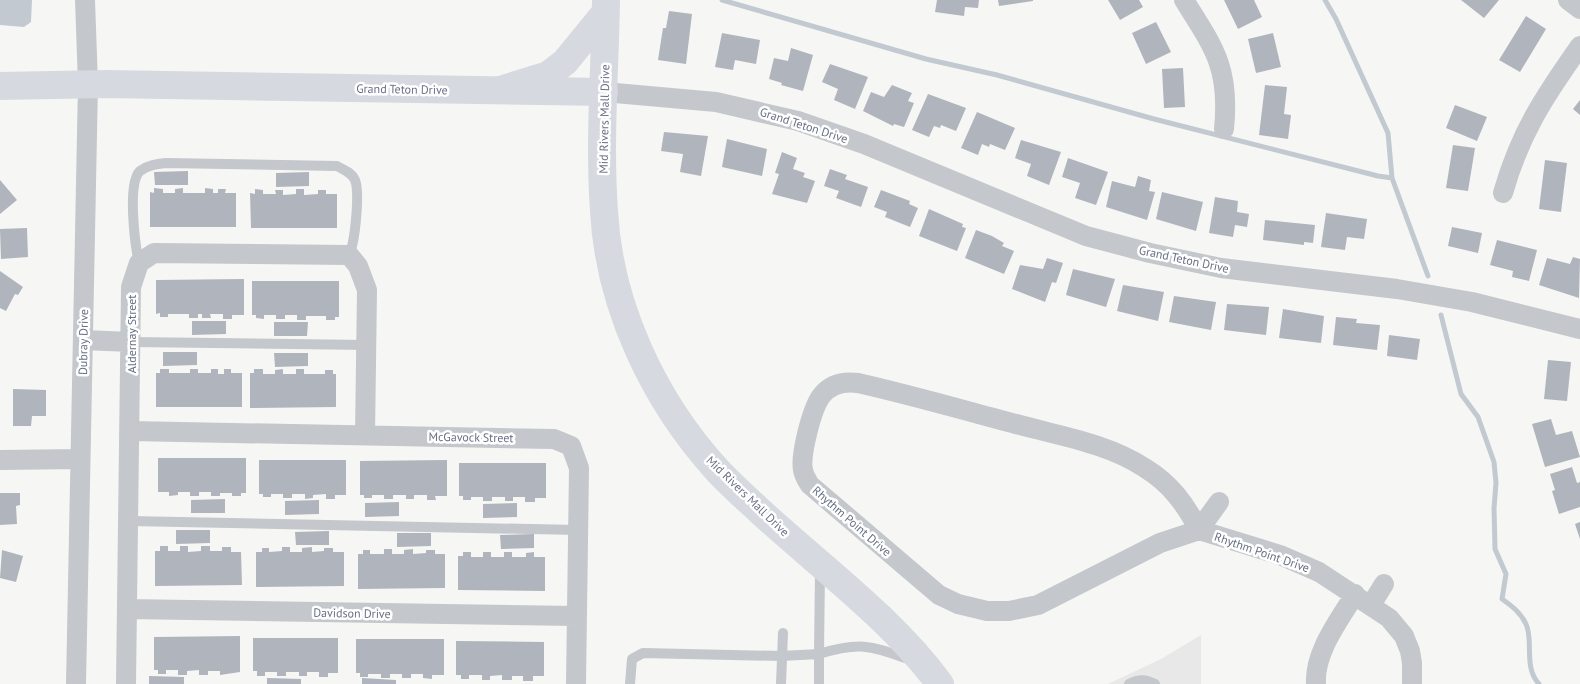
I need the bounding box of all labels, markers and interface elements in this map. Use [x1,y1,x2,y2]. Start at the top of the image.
street label: Mid Rivers Mall Drive [596,64,612,174]
street label: Grand Teton Drive [356,81,448,97]
street label: Grand Teton Drive [758,104,850,146]
street label: Grand Teton Drive [1138,242,1230,276]
street label: Aldernay Street [124,295,139,373]
street label: Dubray Drive [75,309,91,375]
street label: McGavock Street [428,429,514,445]
street label: Mid Rivers Mall Drive [703,453,793,539]
street label: Rhythm Point Drive [810,483,894,559]
street label: Rhythm Point Drive [1213,529,1311,575]
street label: Davidson Drive [313,605,391,621]

